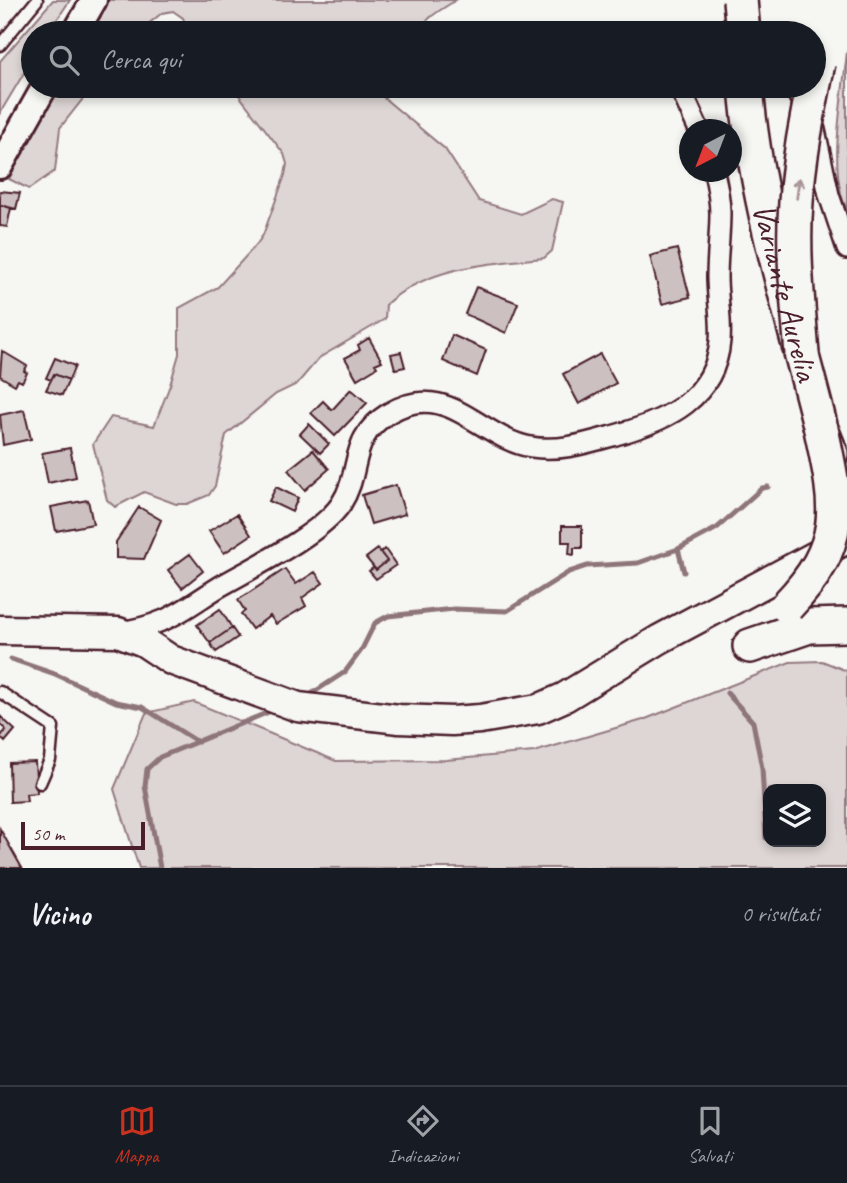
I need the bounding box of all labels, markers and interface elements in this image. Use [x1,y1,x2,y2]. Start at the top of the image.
search box [21,21,826,98]
icon: search [45,41,83,79]
text: Cerca qui [101,43,181,76]
north arrow [679,119,742,182]
one-way arrow [791,177,804,200]
street label: Variante Aurelia [743,199,829,387]
map controls [763,784,826,847]
button: layers [763,784,826,847]
scale bar [21,819,145,851]
text: 50 m [32,822,64,846]
text: Vicino [28,895,90,933]
text: 0 risultati [741,899,819,928]
tab: Mappa [115,1102,159,1168]
tab: Indicazioni [388,1102,458,1168]
tab: Salvati [688,1102,732,1168]

